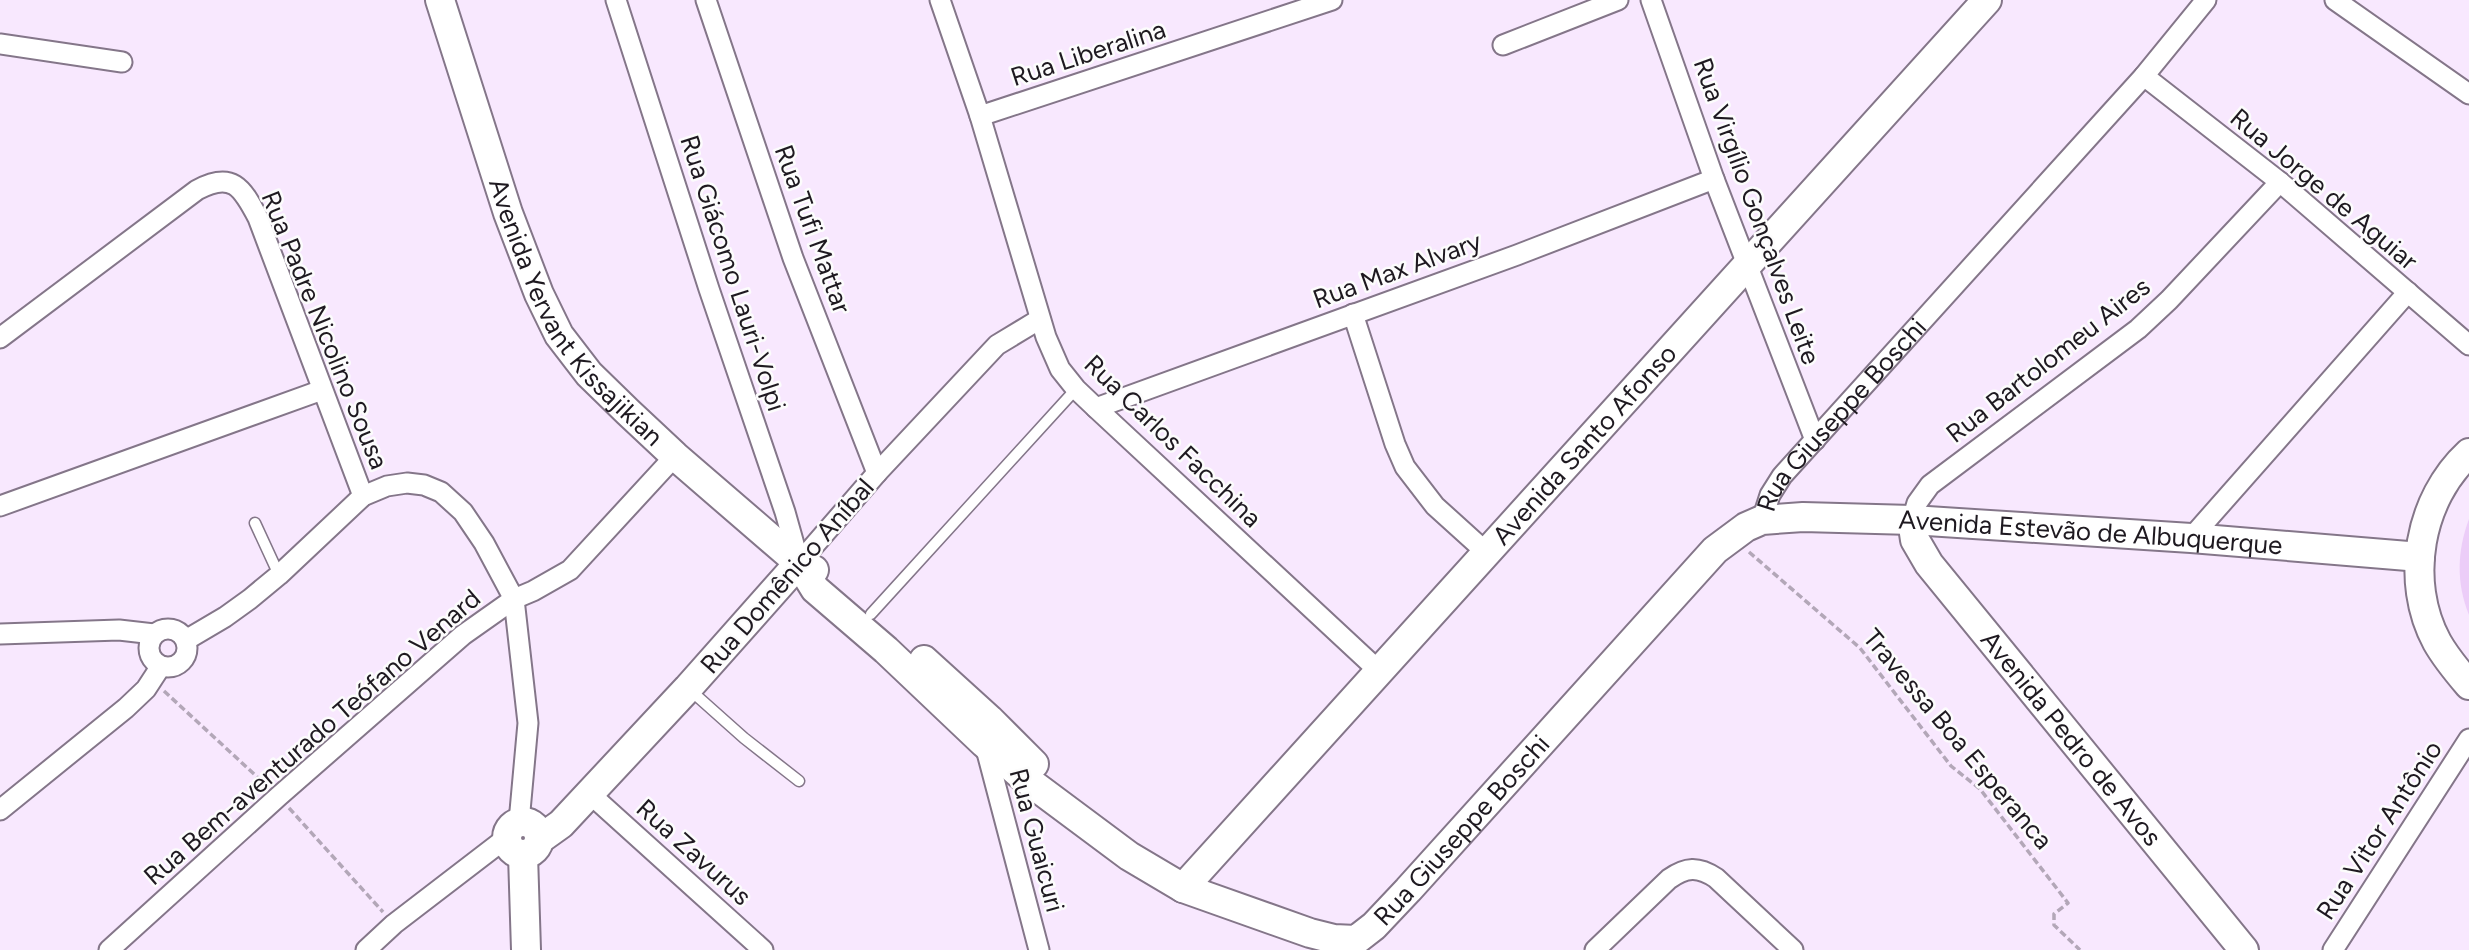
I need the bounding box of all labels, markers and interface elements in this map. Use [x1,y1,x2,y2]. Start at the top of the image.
street label: Rua Liberalina [1006,13,1170,93]
street label: Rua Virgílio Gonçalves Leite [1687,53,1827,369]
street label: Rua Jorge de Aguiar [2224,101,2424,277]
street label: Rua Giácomo Lauri-Volpi [673,131,793,415]
street label: Rua Tufi Mattar [768,140,858,318]
street label: Avenida Yervant Kissajikian [482,174,670,453]
street label: Rua Padre Nicolino Sousa [255,186,395,474]
street label: Rua Max Alvary [1308,225,1486,315]
street label: Rua Bartolomeu Aires [1940,270,2156,450]
street label: Rua Giuseppe Boschi [1750,311,1933,515]
street label: Avenida Santo Afonso [1486,338,1683,552]
street label: Rua Carlos Facchina [1078,348,1268,534]
street label: Rua Domênico Aníbal [693,472,881,680]
street label: Avenida Estevão de Albuquerque [1898,504,2284,562]
street label: Rua Bem-aventurado Teófano Venard [137,582,487,892]
street label: Travessa Boa Esperanca [1856,622,2060,856]
street label: Avenida Pedro de Avos [1974,624,2169,852]
street label: Rua Giuseppe Boschi [1367,728,1556,932]
street label: Rua Vitor Antônio [2309,734,2449,926]
street label: Rua Guaicuri [1002,765,1072,915]
street label: Rua Zavurus [630,792,758,912]

